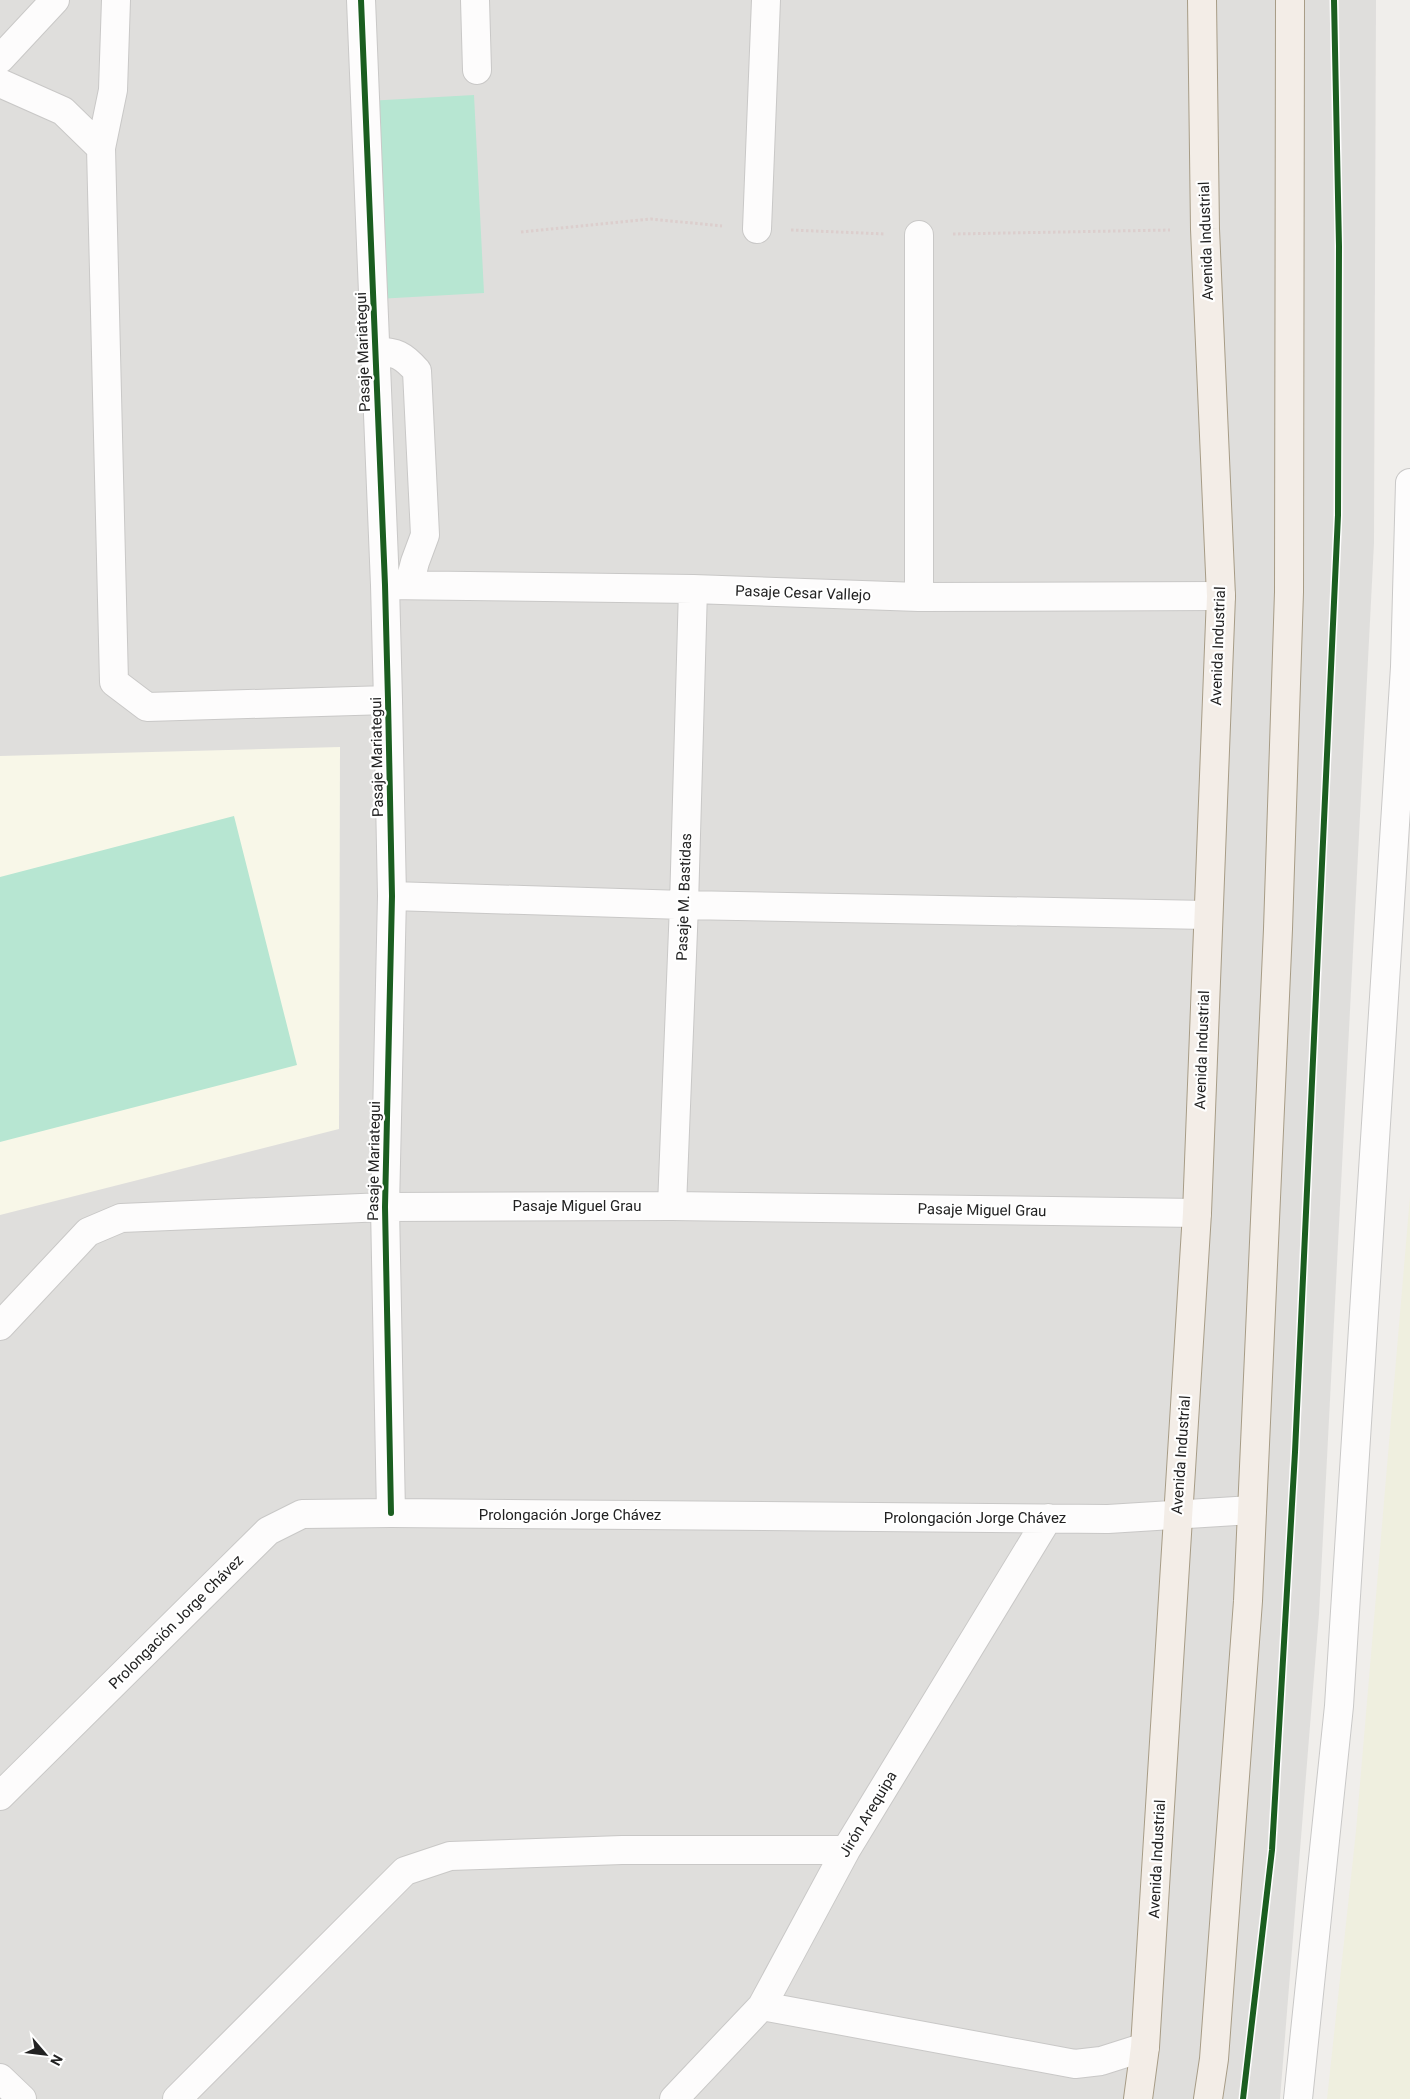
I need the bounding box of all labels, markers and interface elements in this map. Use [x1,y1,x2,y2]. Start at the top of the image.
street label: Avenida Industrial [1195,181,1217,301]
street label: Pasaje Mariategui [352,292,374,412]
street label: Pasaje Cesar Vallejo [735,582,871,604]
street label: Avenida Industrial [1207,586,1229,706]
street label: Pasaje Mariategui [367,697,387,817]
street label: Pasaje M. Bastidas [673,833,695,961]
street label: Avenida Industrial [1191,990,1213,1110]
street label: Pasaje Mariategui [364,1101,384,1221]
street label: Pasaje Miguel Grau [513,1197,641,1215]
street label: Pasaje Miguel Grau [917,1200,1047,1220]
street label: Avenida Industrial [1168,1395,1194,1515]
street label: Prolongación Jorge Chávez [479,1506,661,1524]
street label: Prolongación Jorge Chávez [884,1509,1066,1527]
street label: Prolongación Jorge Chávez [105,1551,247,1693]
street label: Jirón Arequipa [835,1768,901,1860]
street label: Avenida Industrial [1145,1799,1169,1919]
north arrow [20,2029,70,2079]
text: N [47,2052,66,2068]

